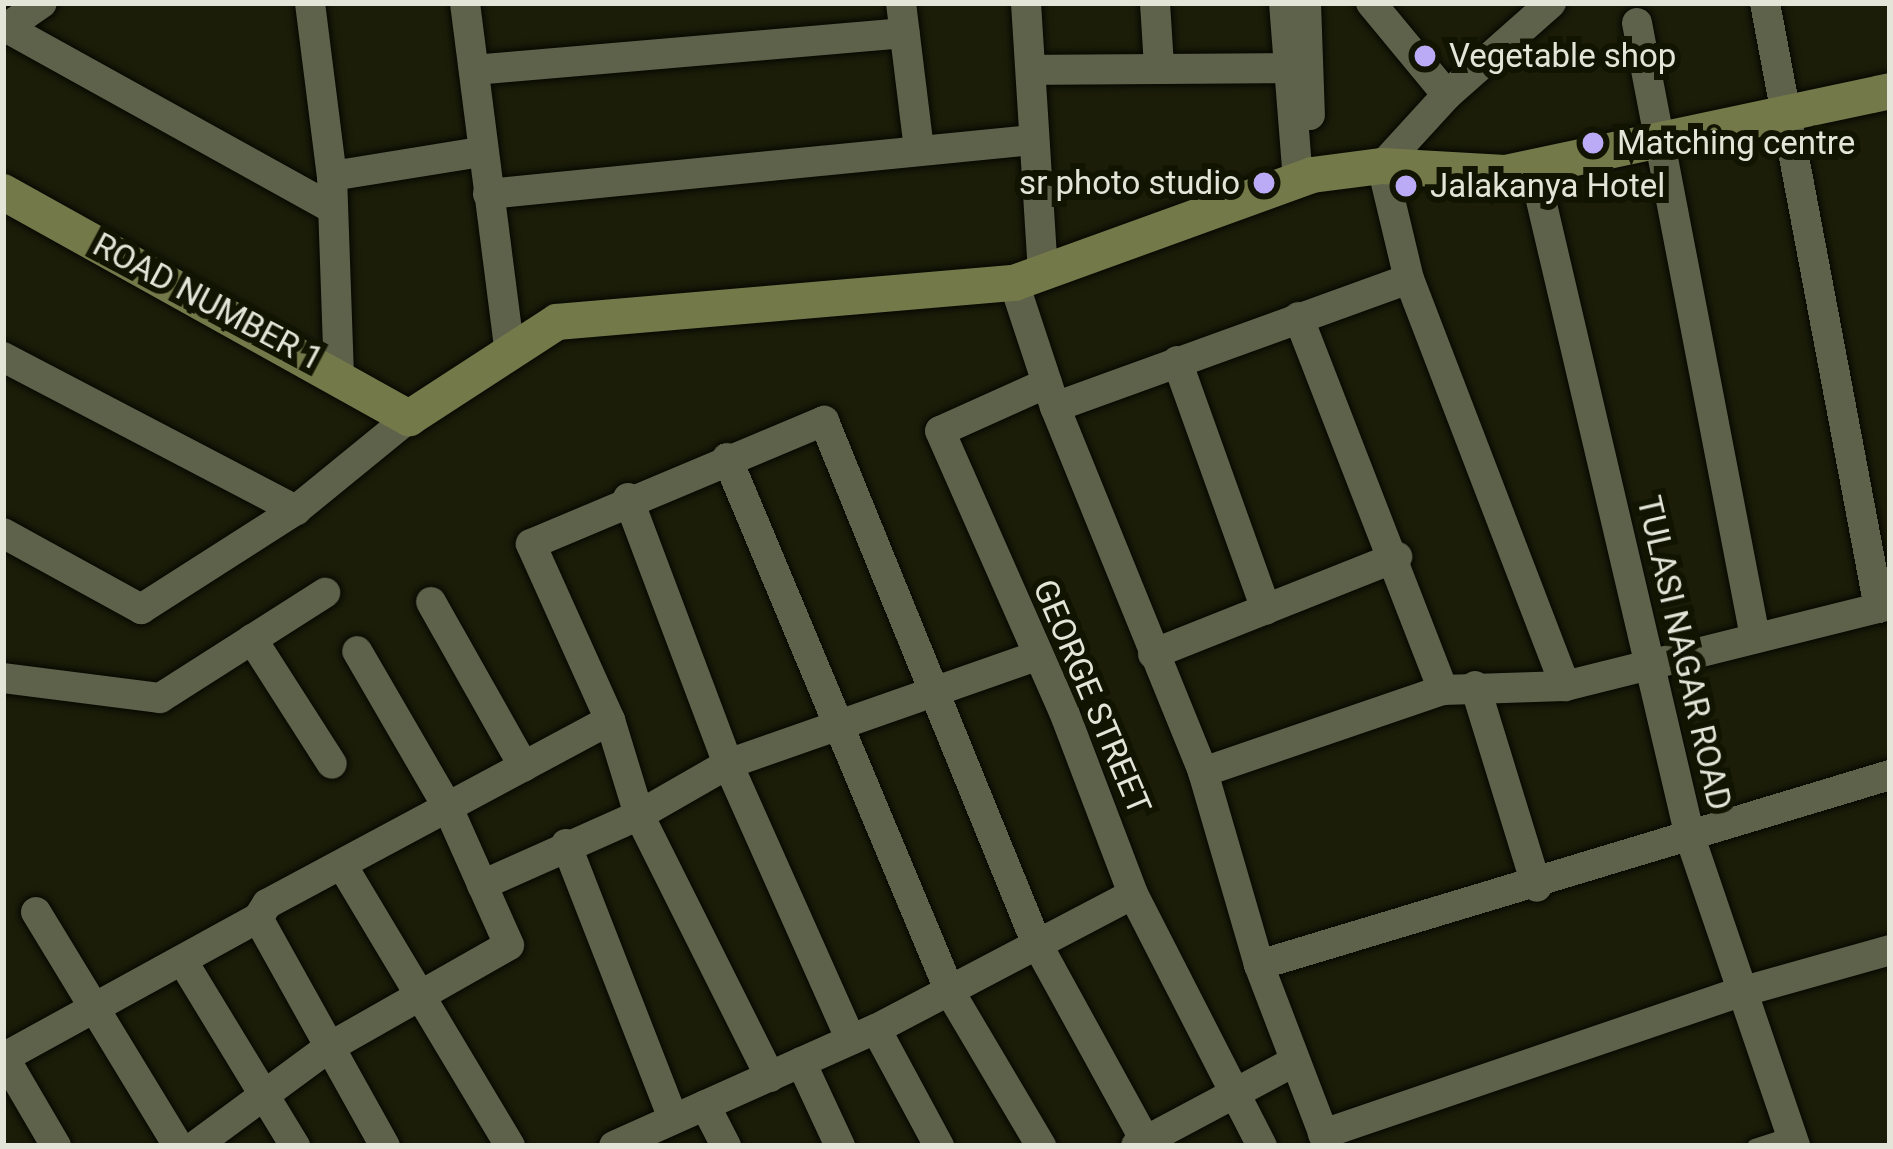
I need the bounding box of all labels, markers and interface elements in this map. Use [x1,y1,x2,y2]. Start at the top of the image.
place label: Vegetable shop [1449,36,1676,76]
marker: Vegetable shop [1412,43,1438,69]
place label: Matching centre [1617,123,1855,163]
marker: Matching centre [1580,130,1606,156]
place label: sr photo studio [1019,163,1240,203]
place label: Jalakanya Hotel [1430,166,1665,206]
marker: sr photo studio [1251,170,1277,196]
marker: Jalakanya Hotel [1393,173,1419,199]
street label: ROAD NUMBER 1 [86,225,330,379]
street label: TULASI NAGAR ROAD [1629,492,1739,814]
street label: GEORGE STREET [1025,574,1159,820]

